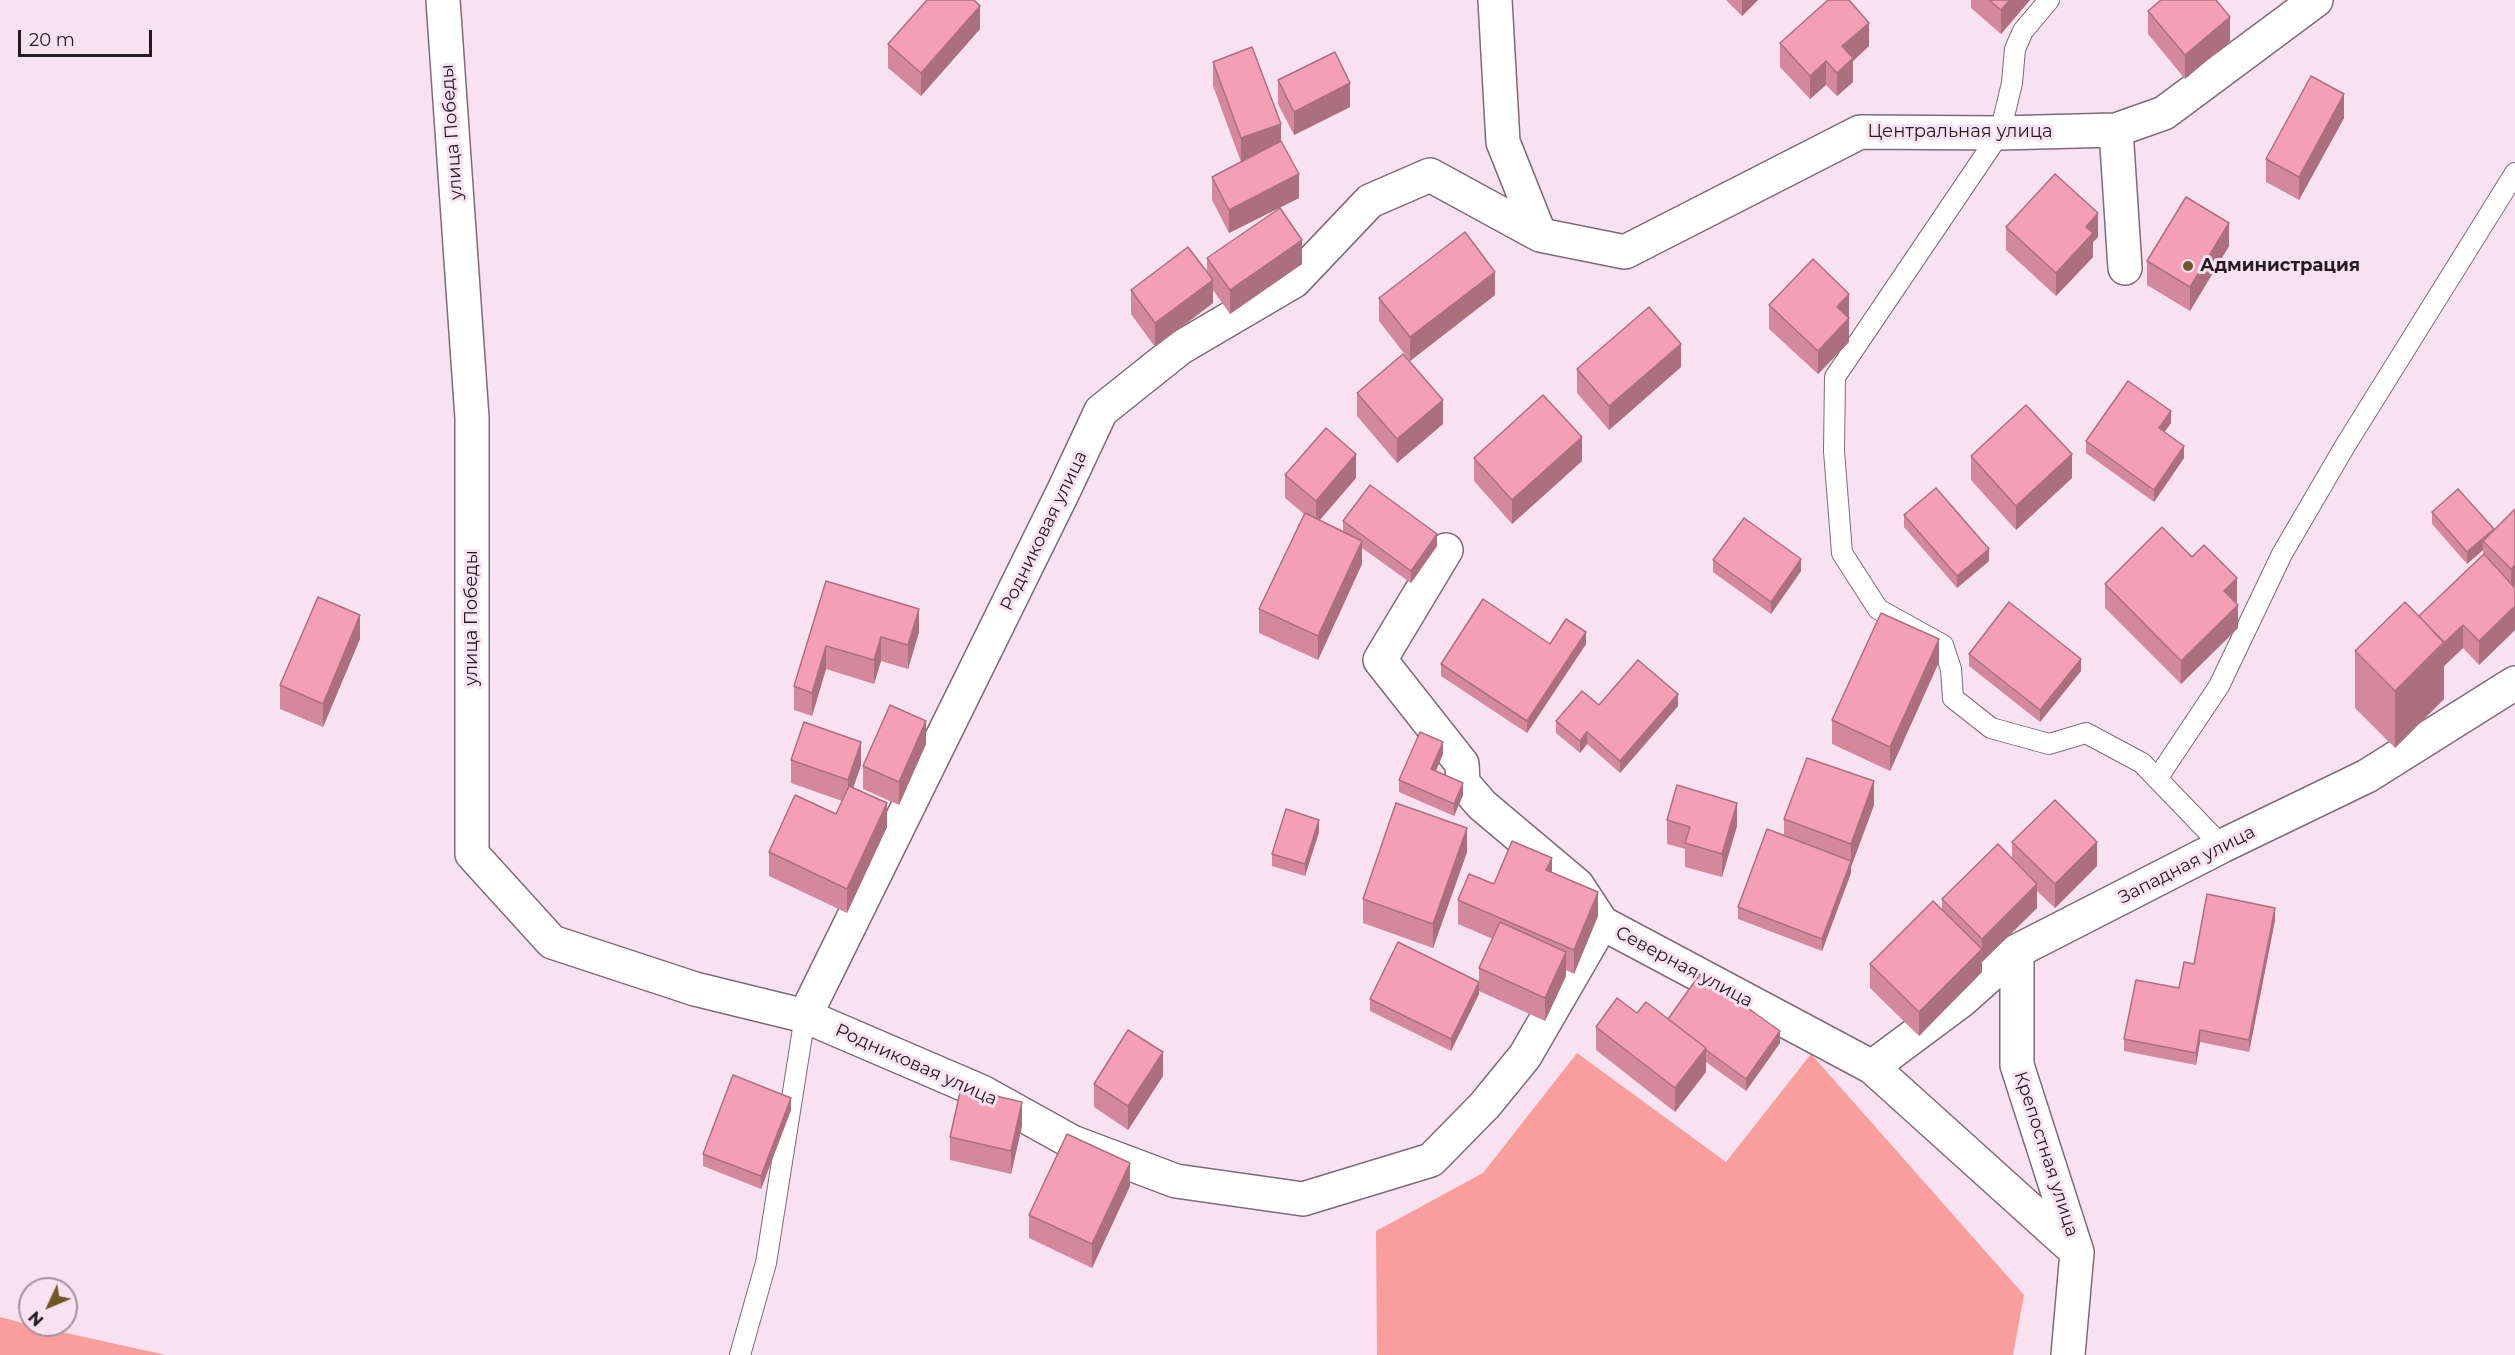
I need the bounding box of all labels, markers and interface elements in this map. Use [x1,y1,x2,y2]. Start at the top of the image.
scale bar [21,18,154,56]
text: 20 m [29,29,75,51]
street label: улица Победы [436,63,468,201]
street label: Центральная улица [1867,121,2053,143]
place label: Администрация [2200,255,2360,277]
marker: Администрация [2181,259,2195,273]
street label: Родниковая улица [996,448,1092,614]
street label: улица Победы [461,550,483,686]
street label: Западная улица [2115,821,2259,909]
street label: Северная улица [1612,922,1756,1012]
street label: Родниковая улица [832,1020,1000,1110]
street label: Крепостная улица [2009,1069,2083,1239]
north arrow [18,1277,78,1337]
text: N [25,1307,47,1330]

